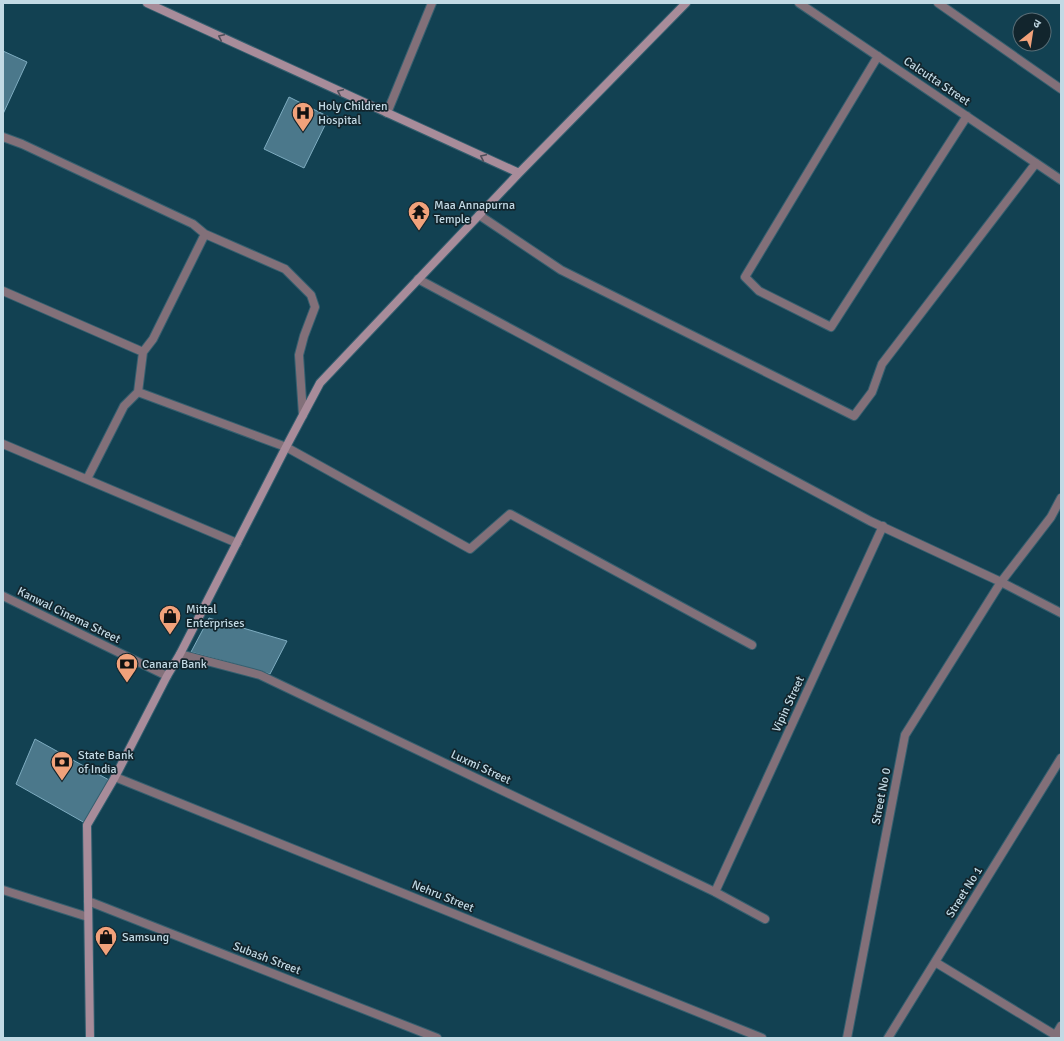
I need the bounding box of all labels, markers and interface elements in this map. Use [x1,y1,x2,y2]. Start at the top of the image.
north arrow [1012,12,1052,52]
text: उ [1031,17,1043,31]
one-way arrow [218,34,226,42]
street label: Calcutta Street [900,54,973,109]
one-way arrow [336,88,343,96]
place label: Holy Children Hospital [318,99,388,128]
hospital icon: Holy Children Hospital [290,100,316,133]
one-way arrow [480,154,488,162]
place label: Maa Annapurna Temple [434,198,515,227]
temple icon: Maa Annapurna Temple [406,199,432,232]
street label: Kanwal Cinema Street [15,584,123,647]
place label: Mittal Enterprises [186,602,245,631]
shop icon: Mittal Enterprises [157,603,183,636]
bank icon: Canara Bank [114,651,140,684]
place label: Canara Bank [142,657,207,672]
street label: Vipin Street [769,674,808,735]
street label: Luxmi Street [448,747,513,788]
place label: State Bank of India [78,748,133,777]
bank icon: State Bank of India [49,749,75,782]
street label: Street No 0 [869,766,894,826]
street label: Street No 1 [943,864,986,921]
street label: Nehru Street [410,877,476,916]
shop icon: Samsung [93,924,119,957]
place label: Samsung [122,930,169,945]
street label: Subash Street [231,939,303,978]

